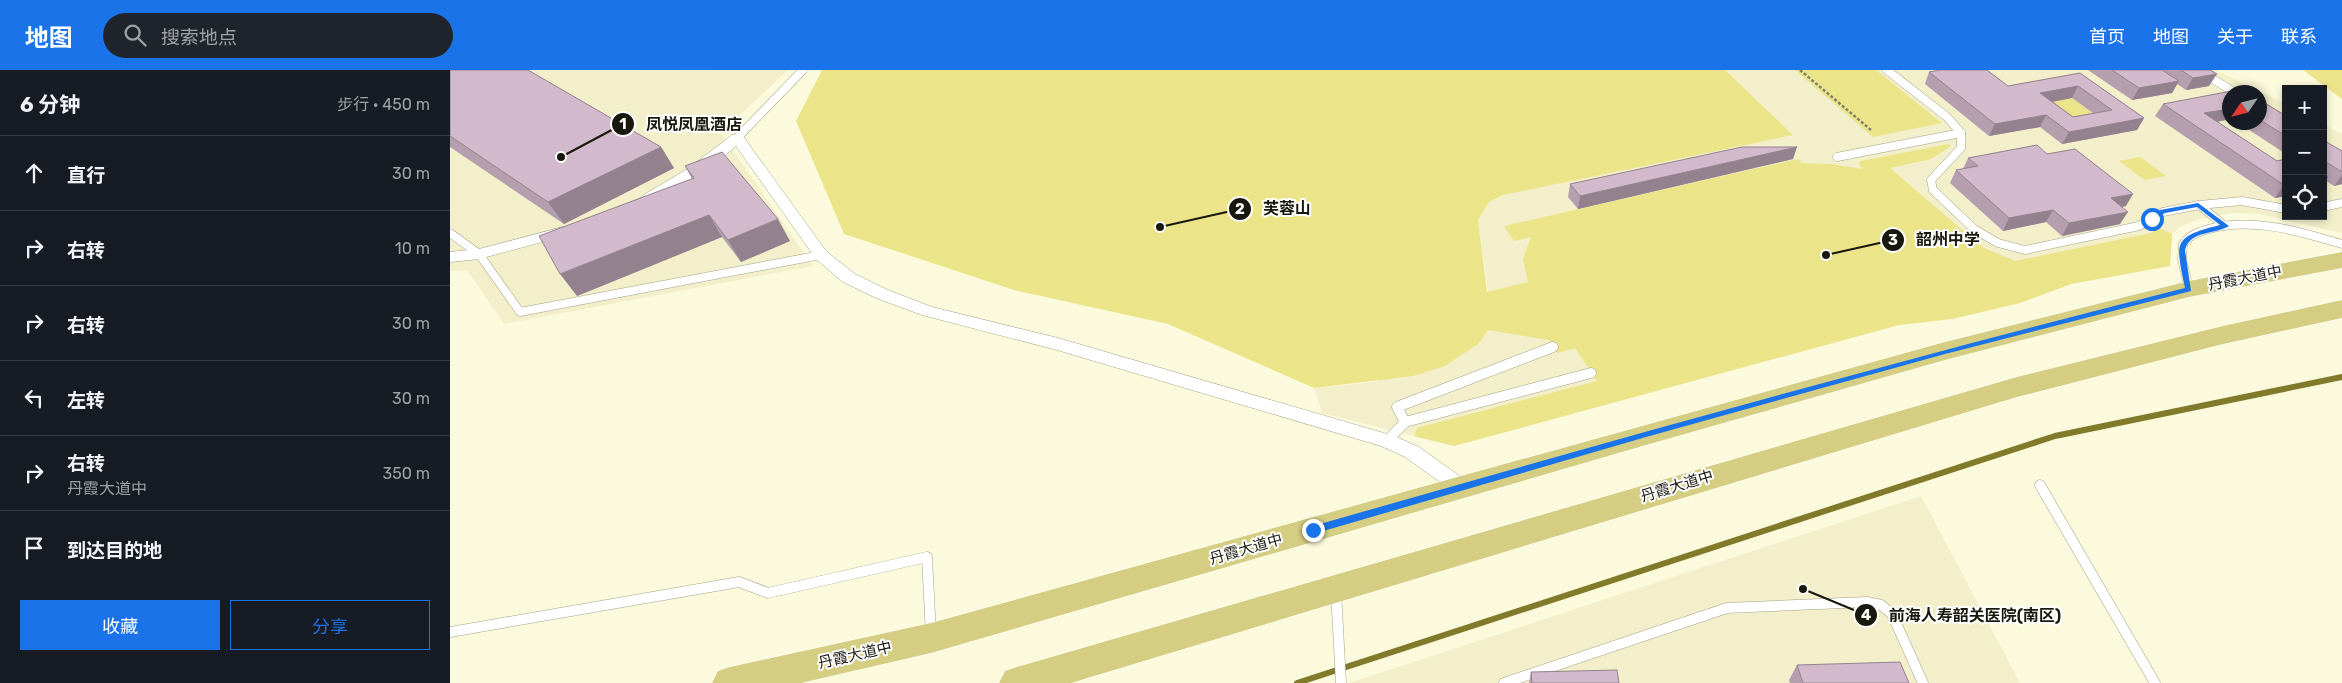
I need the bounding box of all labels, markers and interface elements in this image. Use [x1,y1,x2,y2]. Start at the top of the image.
search box [103,13,453,58]
icon: search [121,21,149,49]
text: 地图 [25,24,73,52]
text: 搜索地点 [161,26,237,49]
text: 首页 [2089,26,2125,48]
text: 地图 [2153,26,2189,48]
text: 关于 [2217,26,2253,48]
text: 联系 [2281,26,2317,48]
north arrow [2222,85,2267,130]
map controls [2282,85,2327,220]
button: + [2282,85,2327,130]
text: 6 分钟 [20,92,80,117]
text: 步行 · 450 m [337,95,430,114]
callout: 凤悦凤凰酒店 [611,109,752,140]
text: 1 [619,115,627,133]
text: 凤悦凤凰酒店 [646,115,742,134]
button: − [2282,130,2327,175]
icon: ahead [20,159,48,187]
text: 直行 [67,164,105,187]
text: 30 m [392,164,430,183]
button: locate [2282,175,2327,220]
callout: 芙蓉山 [1228,193,1321,224]
text: 芙蓉山 [1263,199,1311,218]
text: 2 [1235,200,1245,218]
route start [2141,208,2164,231]
callout: 韶州中学 [1881,224,1990,255]
text: 韶州中学 [1916,230,1980,249]
text: 3 [1888,231,1898,249]
icon: right [20,234,48,262]
text: 右转 [67,239,105,262]
text: 10 m [395,239,430,258]
street label: 丹霞大道中 [2206,262,2284,294]
icon: right [20,309,48,337]
text: 右转 [67,314,105,337]
text: 30 m [392,314,430,333]
icon: left [20,384,48,412]
text: 左转 [67,389,105,412]
text: 30 m [392,389,430,408]
text: 右转 [67,452,105,475]
icon: right [20,459,48,487]
text: 350 m [383,464,430,483]
street label: 丹霞大道中 [1638,466,1716,506]
text: 丹霞大道中 [67,479,147,498]
route end [1302,519,1325,542]
street label: 丹霞大道中 [1207,530,1285,568]
icon: arrive [20,534,48,562]
text: 到达目的地 [67,539,162,562]
button: 收藏 [20,600,220,650]
button: 分享 [230,600,430,650]
callout: 前海人寿韶关医院(南区) [1854,600,2071,631]
text: 4 [1861,606,1871,624]
text: 前海人寿韶关医院(南区) [1889,606,2061,625]
street label: 丹霞大道中 [816,638,894,672]

